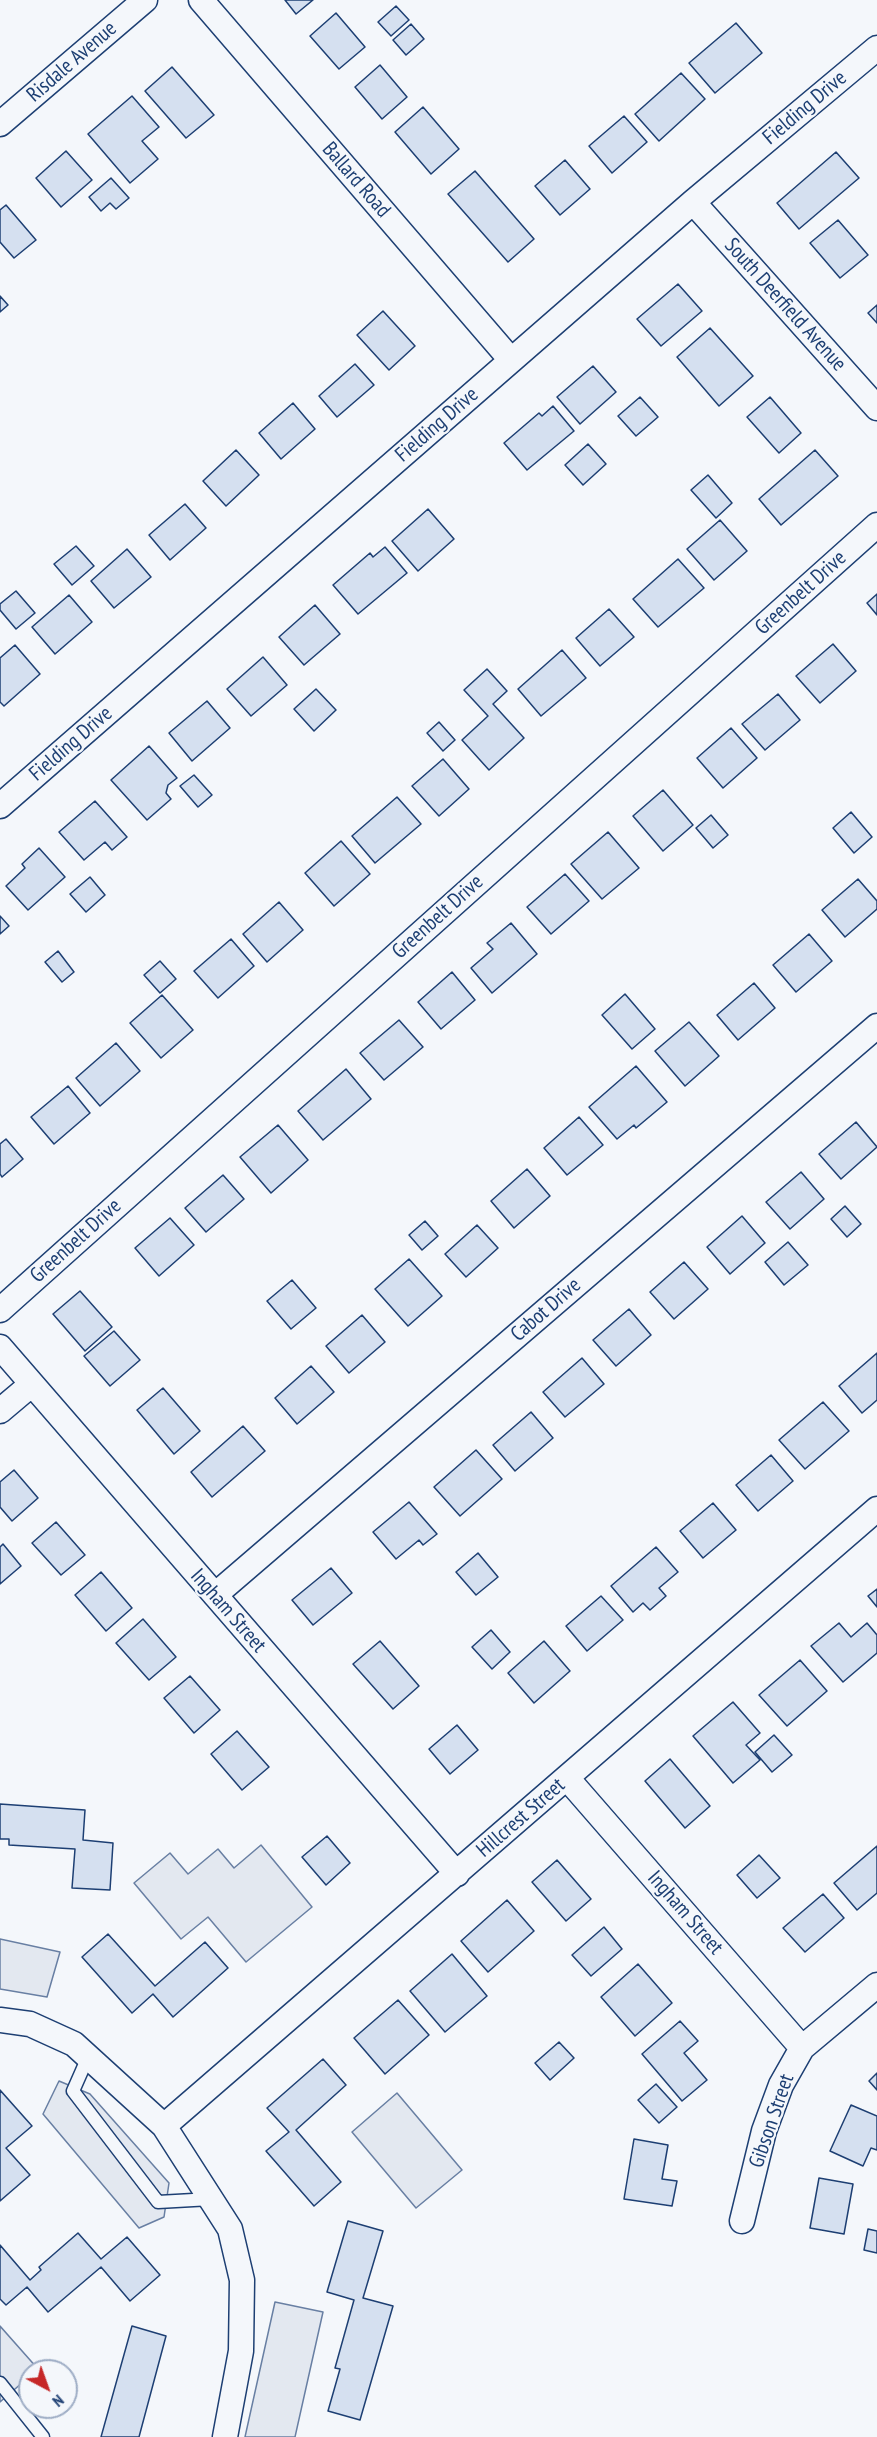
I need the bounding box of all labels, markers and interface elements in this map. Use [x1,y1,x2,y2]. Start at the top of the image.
street label: Risdale Avenue [22,16,122,108]
street label: Fielding Drive [758,66,852,150]
street label: Ballard Road [316,137,396,223]
street label: South Deerfield Avenue [719,233,851,377]
street label: Fielding Drive [390,382,484,468]
street label: Greenbelt Drive [750,546,852,640]
street label: Fielding Drive [24,701,118,787]
street label: Greenbelt Drive [387,870,489,964]
street label: Greenbelt Drive [25,1194,127,1288]
street label: Cabot Drive [506,1273,586,1347]
street label: Ingham Street [185,1564,271,1658]
street label: Hillcrest Street [472,1773,570,1863]
street label: Ingham Street [642,1866,728,1960]
street label: Gibson Street [744,2071,800,2171]
north arrow [18,2359,78,2419]
text: N [49,2391,68,2411]

